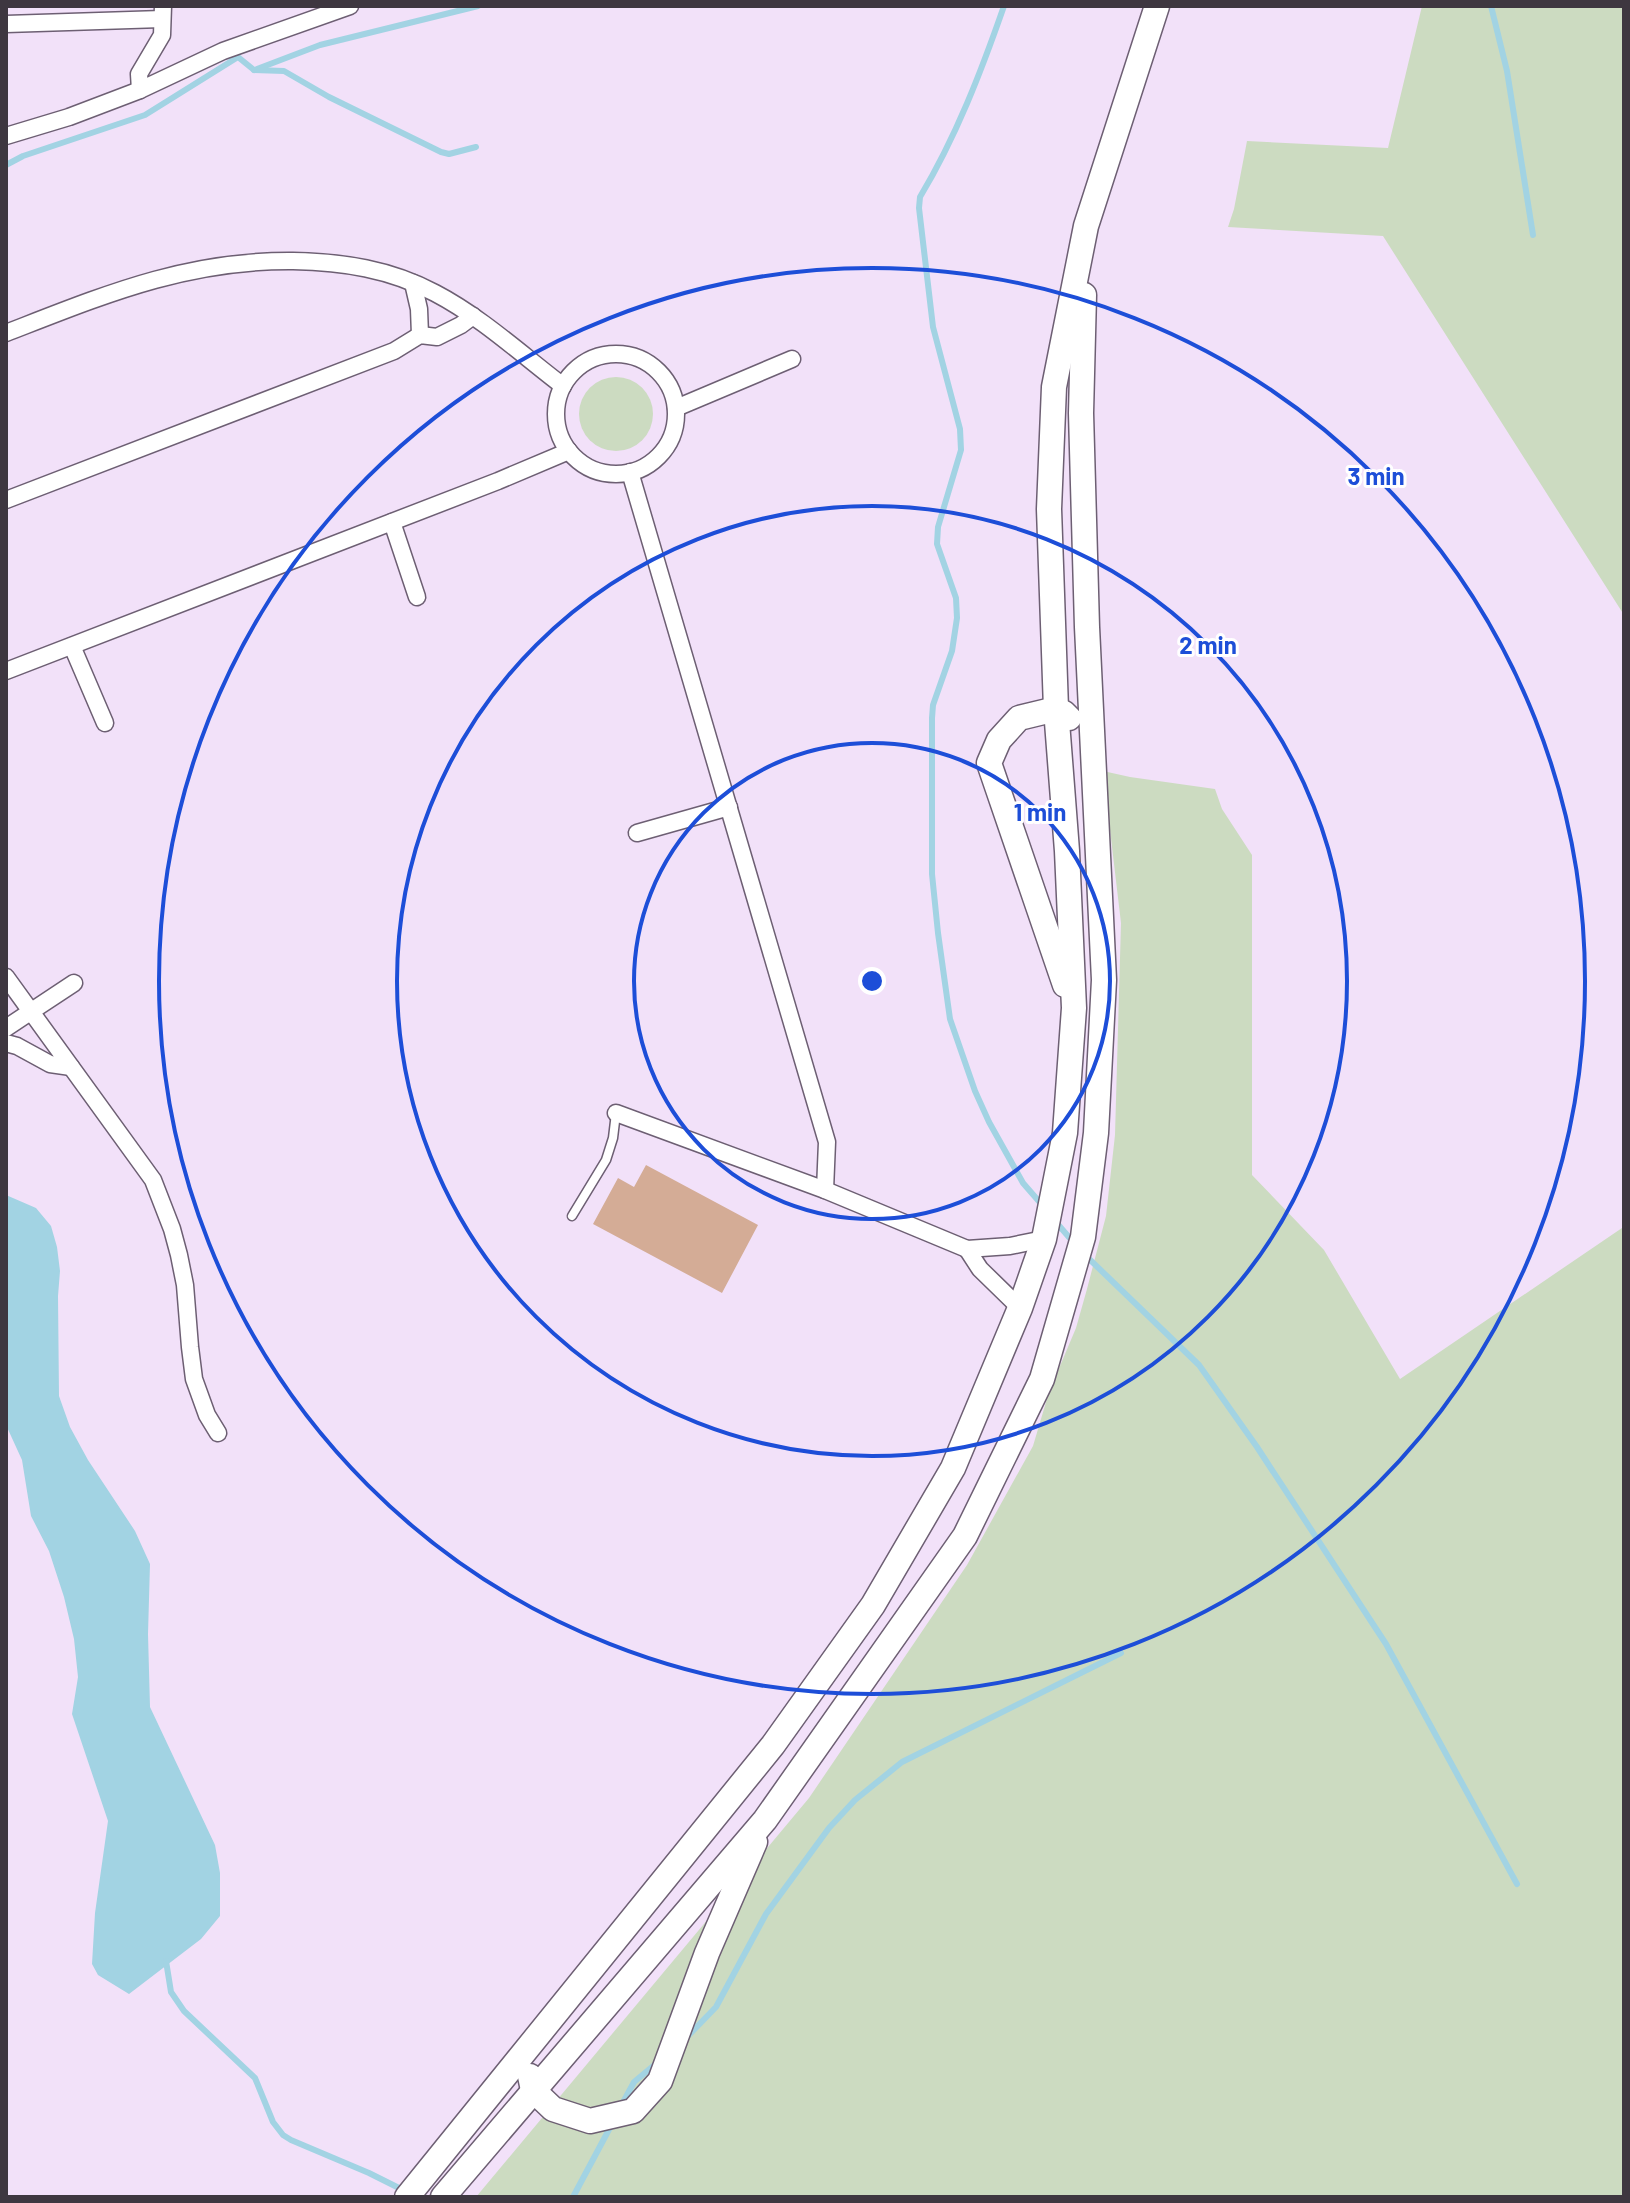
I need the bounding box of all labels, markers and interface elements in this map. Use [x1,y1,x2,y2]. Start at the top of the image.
text: 3 min [1347,461,1405,490]
text: 2 min [1179,630,1237,659]
text: 1 min [1014,797,1066,826]
centre of rings [858,967,886,995]

